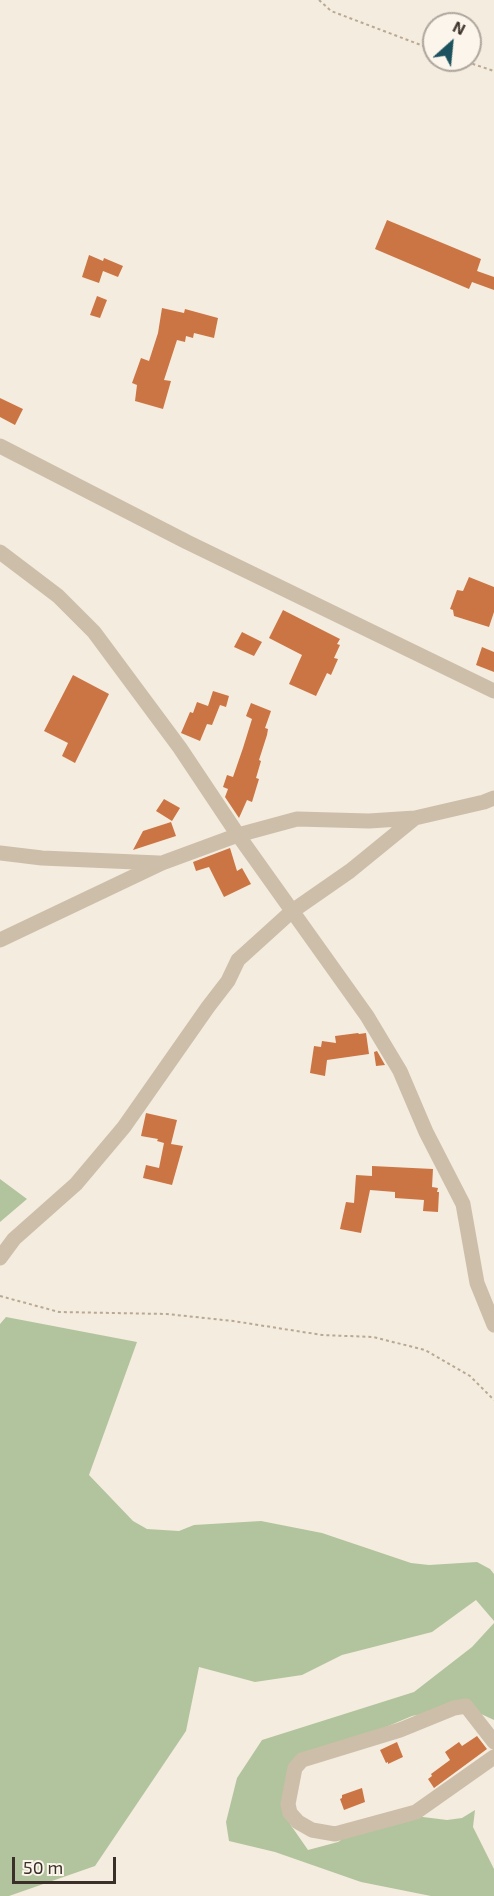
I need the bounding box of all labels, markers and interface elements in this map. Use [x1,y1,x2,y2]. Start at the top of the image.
north arrow [422,12,482,72]
text: N [450,16,469,38]
scale bar [15,1845,118,1883]
text: 50 m [23,1856,63,1878]

